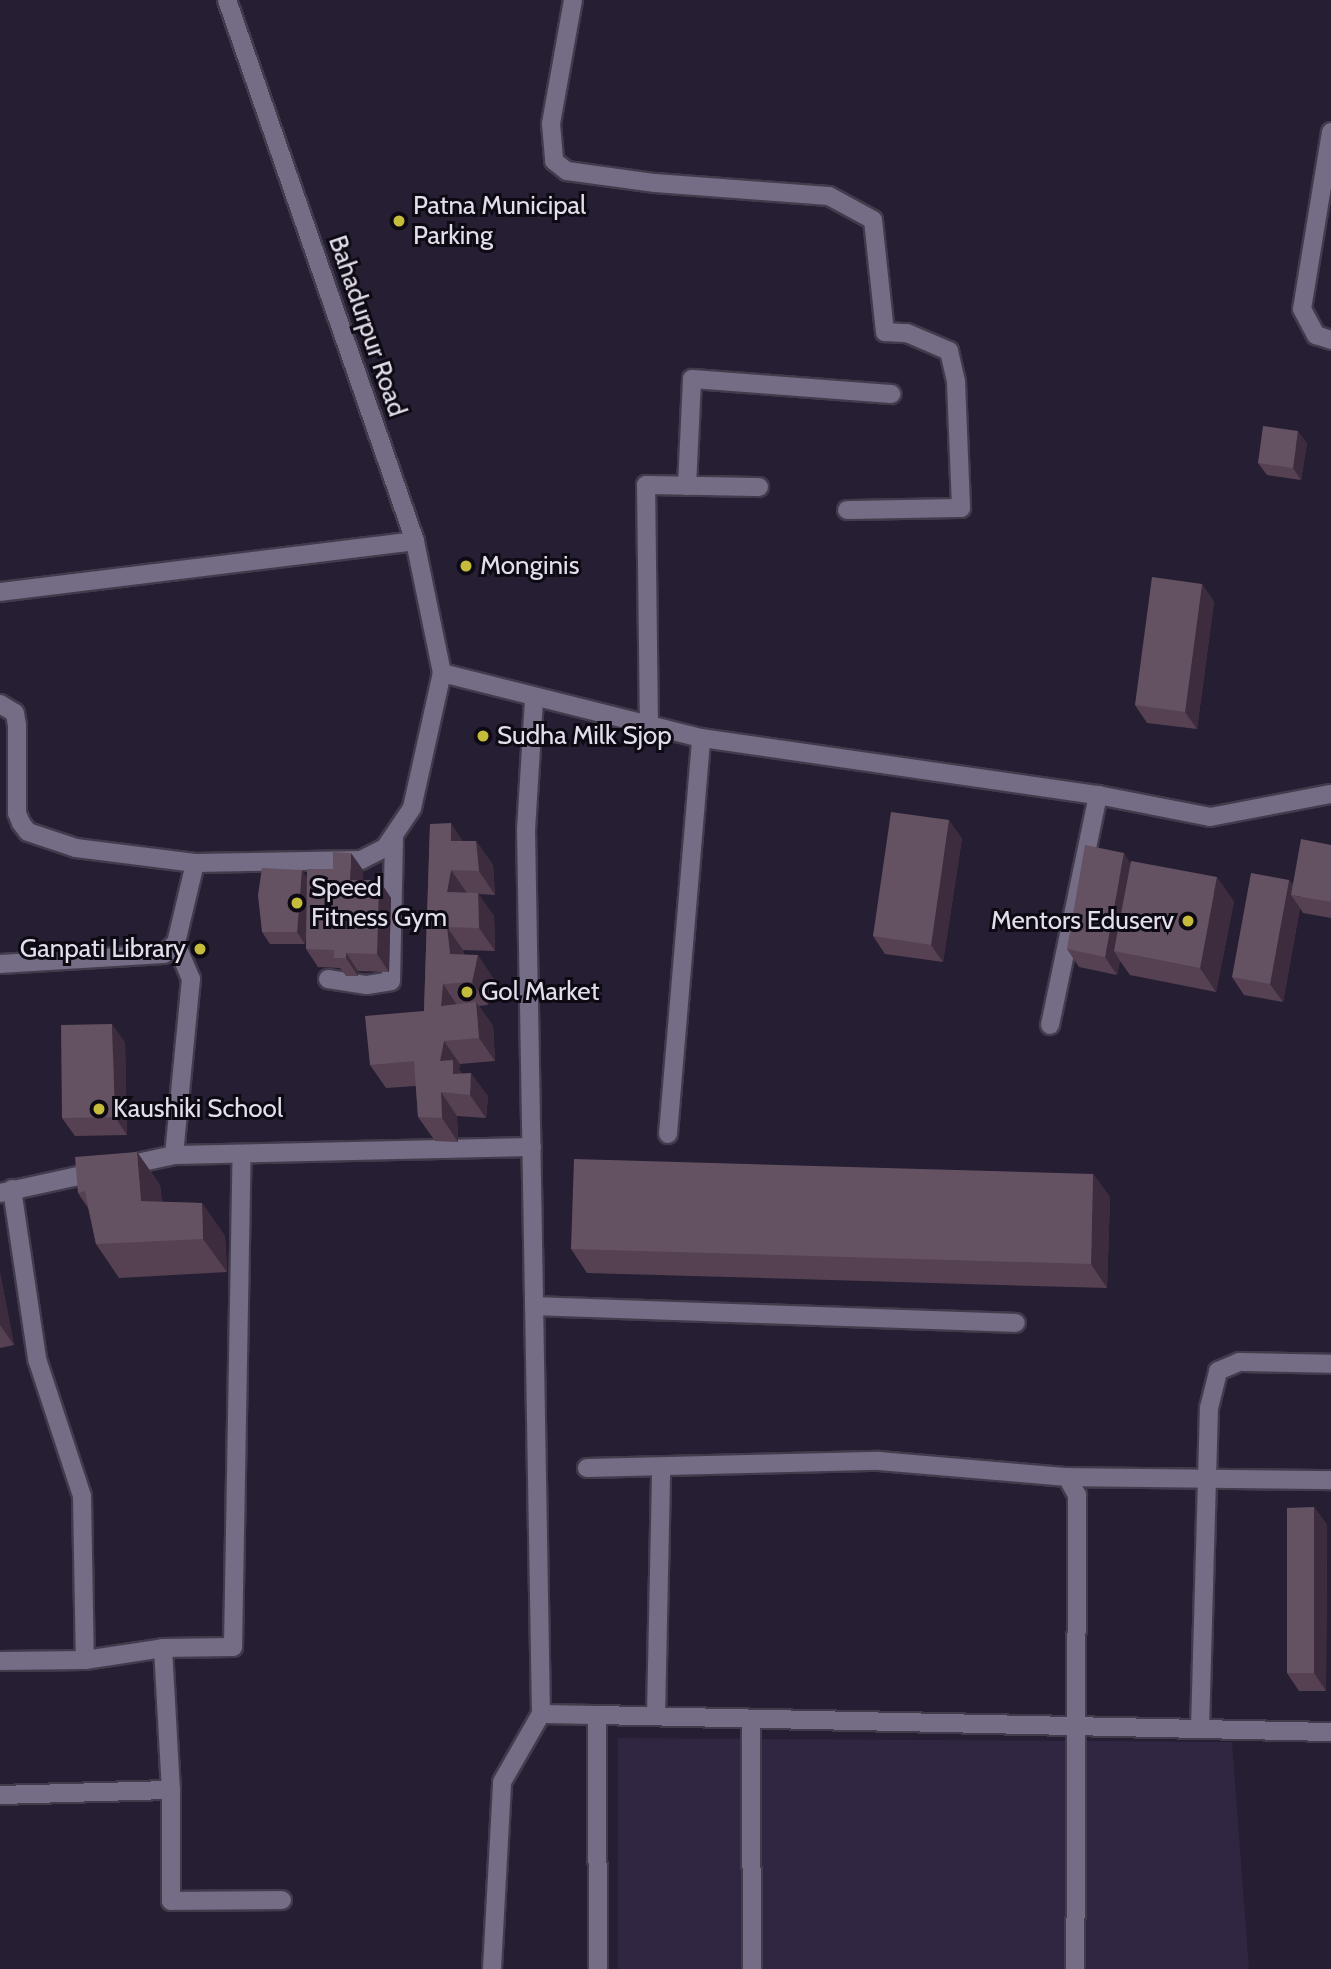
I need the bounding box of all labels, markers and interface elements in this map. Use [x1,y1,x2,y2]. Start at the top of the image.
place label: Patna Municipal Parking [413,190,586,252]
marker: Patna Municipal Parking [391,213,407,229]
street label: Bahadurpur Road [321,231,413,421]
place label: Monginis [480,550,579,582]
marker: Monginis [458,558,474,574]
place label: Sudha Milk Sjop [497,720,672,752]
marker: Sudha Milk Sjop [475,728,491,744]
place label: Speed Fitness Gym [311,872,447,934]
marker: Speed Fitness Gym [289,895,305,911]
place label: Mentors Eduserv [991,905,1174,937]
marker: Mentors Eduserv [1180,913,1196,929]
place label: Ganpati Library [20,933,186,965]
marker: Ganpati Library [192,941,208,957]
place label: Gol Market [481,976,599,1008]
marker: Gol Market [459,984,475,1000]
place label: Kaushiki School [113,1093,283,1125]
marker: Kaushiki School [91,1101,107,1117]

